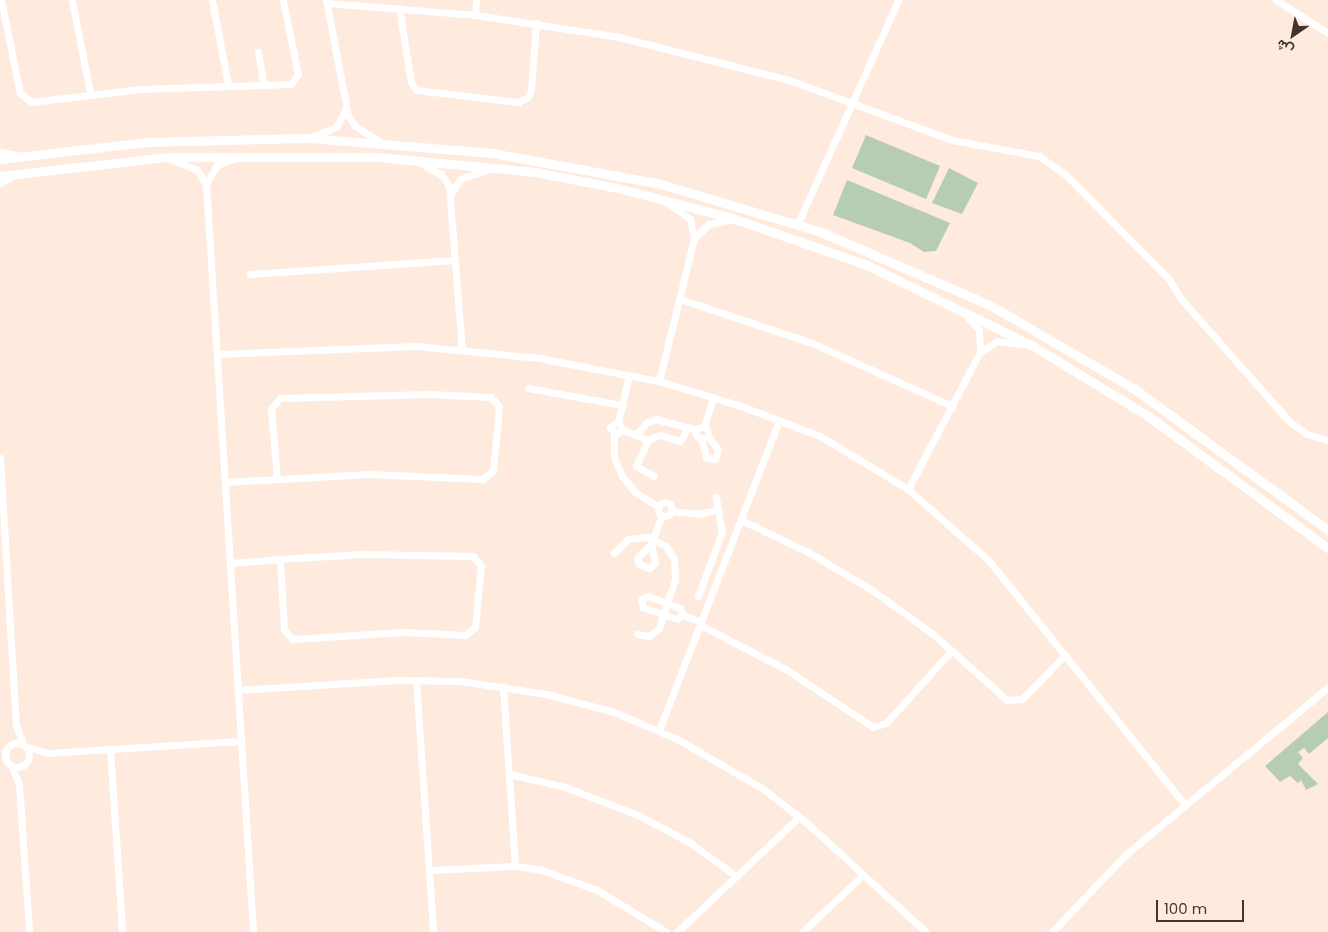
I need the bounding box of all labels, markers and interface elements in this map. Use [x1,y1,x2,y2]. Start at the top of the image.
north arrow [1268,10,1318,60]
text: ش [1272,35,1297,61]
scale bar [1158,890,1246,922]
text: 100 m [1164,898,1207,919]

